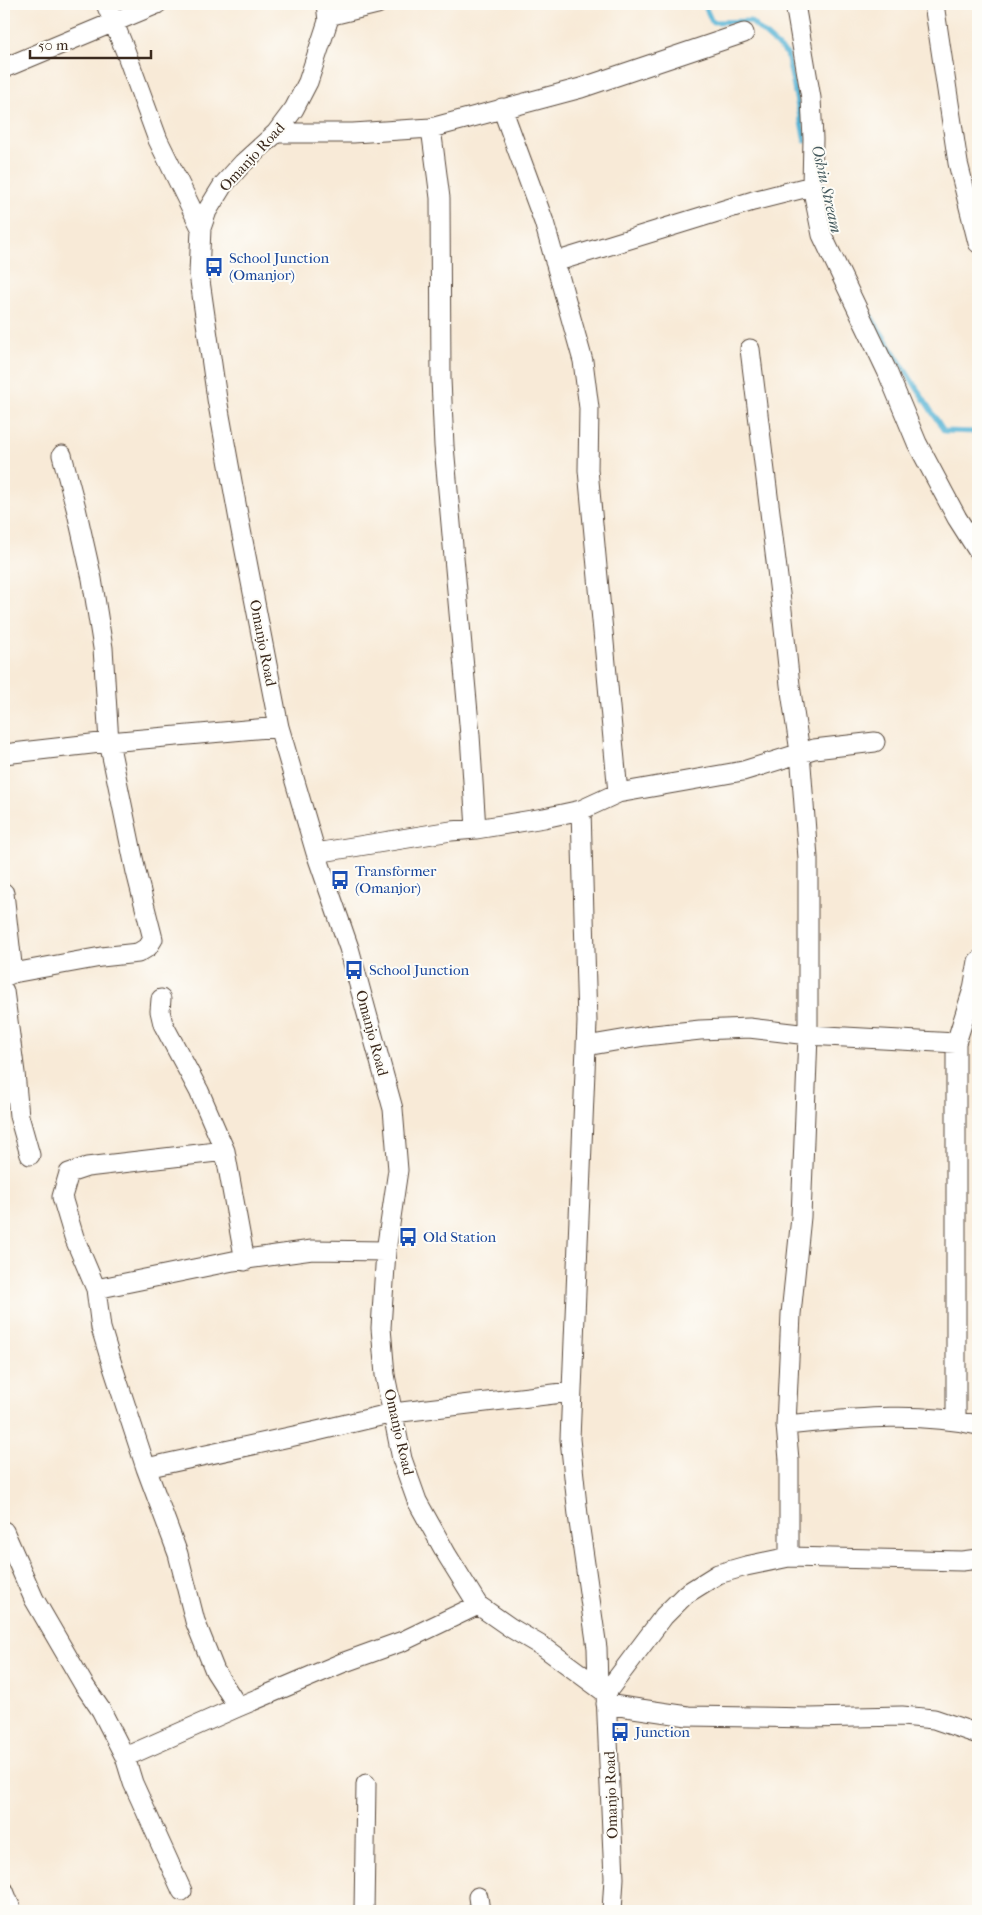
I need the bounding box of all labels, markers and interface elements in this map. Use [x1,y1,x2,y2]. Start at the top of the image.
scale bar [30,28,151,60]
text: 50 m [38,36,69,54]
street label: Omanjo Road [215,118,289,195]
water label: Oshiu Stream [808,143,846,235]
place label: School Junction (Omanjor) [229,249,329,284]
bus stop icon: School Junction (Omanjor) [203,256,225,278]
street label: Omanjo Road [246,598,280,689]
place label: Transformer (Omanjor) [355,862,437,897]
bus stop icon: Transformer (Omanjor) [329,869,351,891]
bus stop icon: School Junction [343,959,365,981]
place label: School Junction [369,961,469,979]
street label: Omanjo Road [352,988,392,1079]
bus stop icon: Old Station [397,1226,419,1248]
place label: Old Station [423,1228,497,1246]
street label: Omanjo Road [380,1387,418,1478]
bus stop icon: Junction [609,1721,631,1743]
place label: Junction [634,1723,690,1741]
street label: Omanjo Road [600,1750,622,1839]

